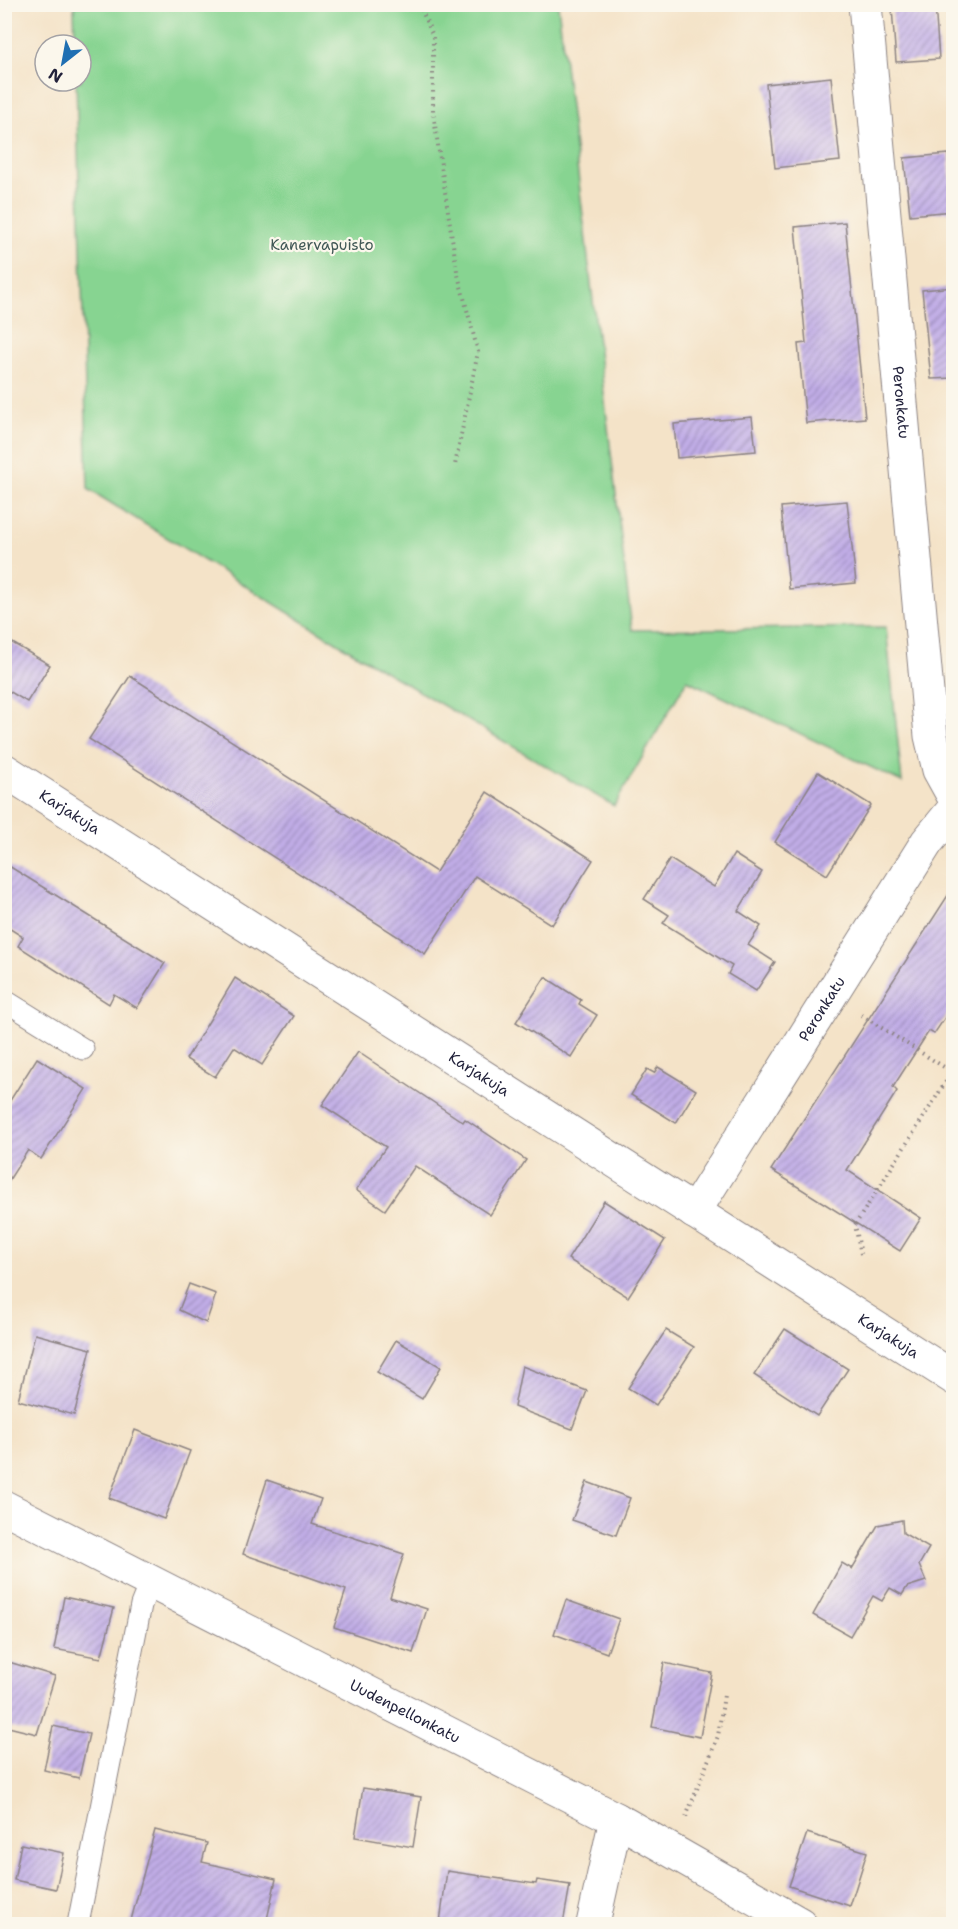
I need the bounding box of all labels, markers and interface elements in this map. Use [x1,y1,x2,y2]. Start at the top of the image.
north arrow [33,33,93,93]
text: N [45,63,66,88]
park label: Kanervapuisto [270,235,374,255]
street label: Peronkatu [888,365,914,440]
street label: Karjakuja [35,785,105,839]
street label: Peronkatu [794,973,850,1045]
street label: Karjakuja [445,1047,514,1101]
street label: Karjakuja [854,1309,923,1363]
street label: Uudenpellonkatu [346,1675,464,1748]

